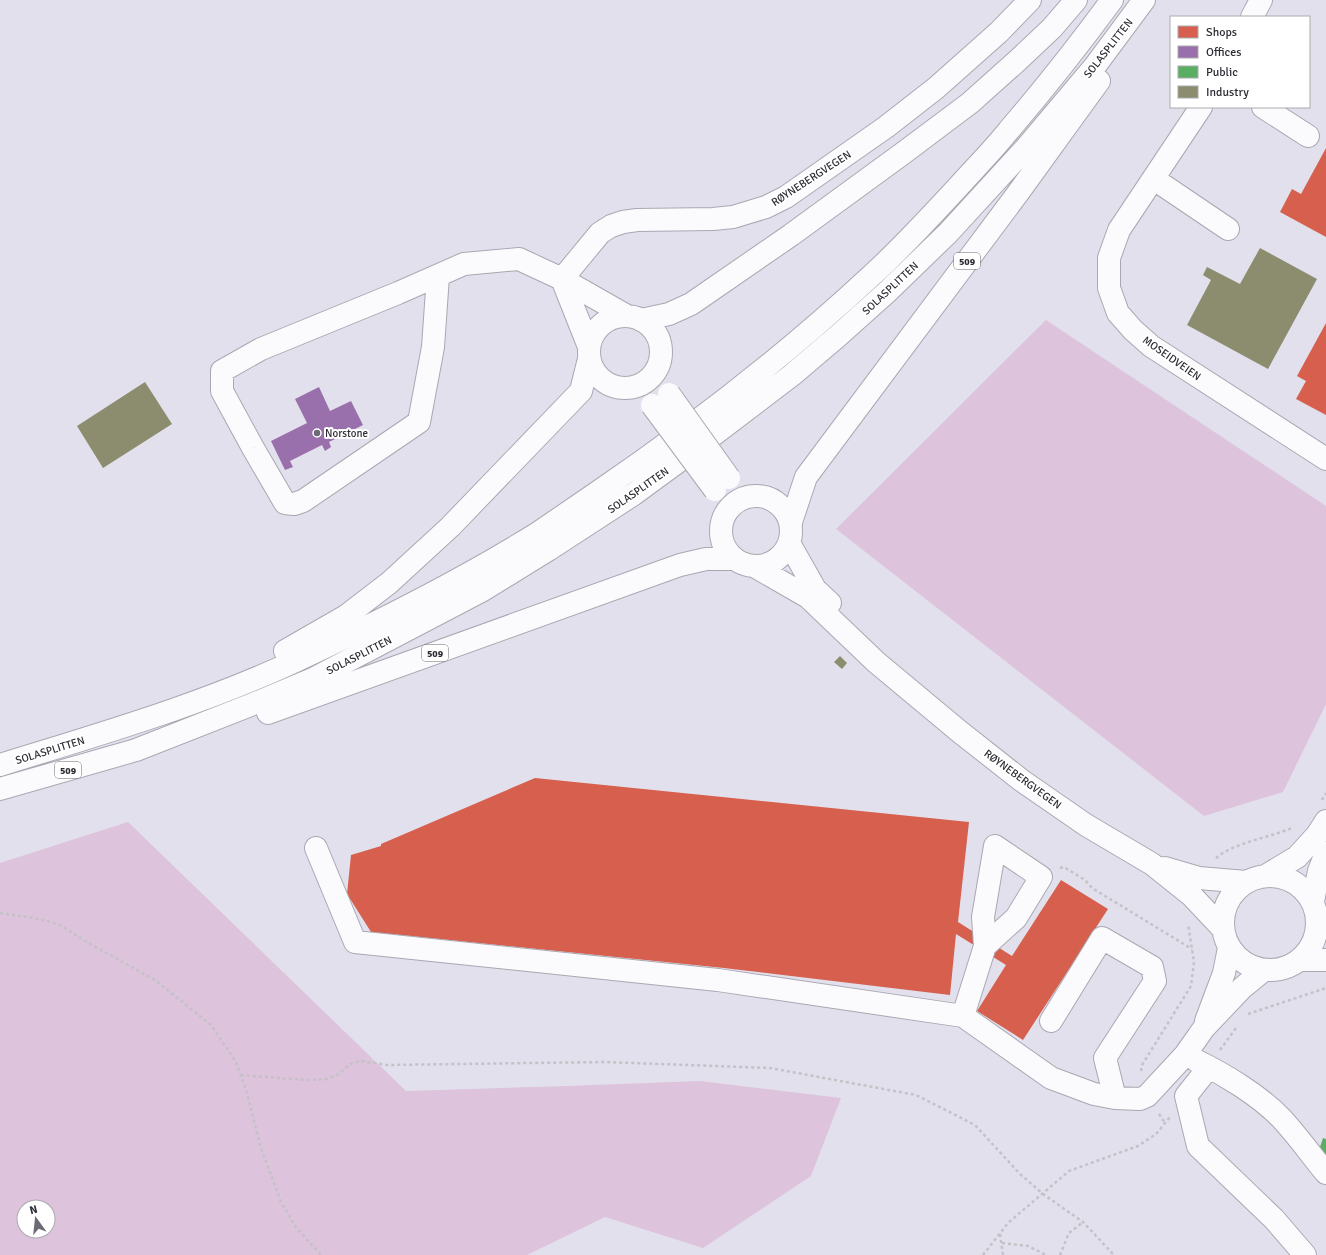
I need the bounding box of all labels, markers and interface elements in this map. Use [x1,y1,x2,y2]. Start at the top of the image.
street label: SOLASPLITTEN [1081,16,1136,81]
legend [1170,16,1310,108]
text: Shops [1206,25,1237,40]
text: Offices [1206,45,1241,60]
text: Public [1206,65,1238,80]
text: Industry [1206,85,1249,100]
street label: RØYNEBERGVEGEN [769,148,854,209]
road number: 509 [954,253,980,269]
street label: SOLASPLITTEN [860,259,921,318]
street label: MOSEIDVEIEN [1140,334,1203,383]
place label: Norstone [325,427,368,440]
marker: Norstone [312,428,322,438]
street label: SOLASPLITTEN [605,465,671,516]
street label: SOLASPLITTEN [324,633,394,678]
road number: 509 [422,645,448,661]
street label: SOLASPLITTEN [14,734,86,767]
street label: RØYNEBERGVEGEN [982,747,1064,812]
road number: 509 [55,762,81,778]
north arrow [16,1199,56,1239]
text: N [28,1203,39,1217]

